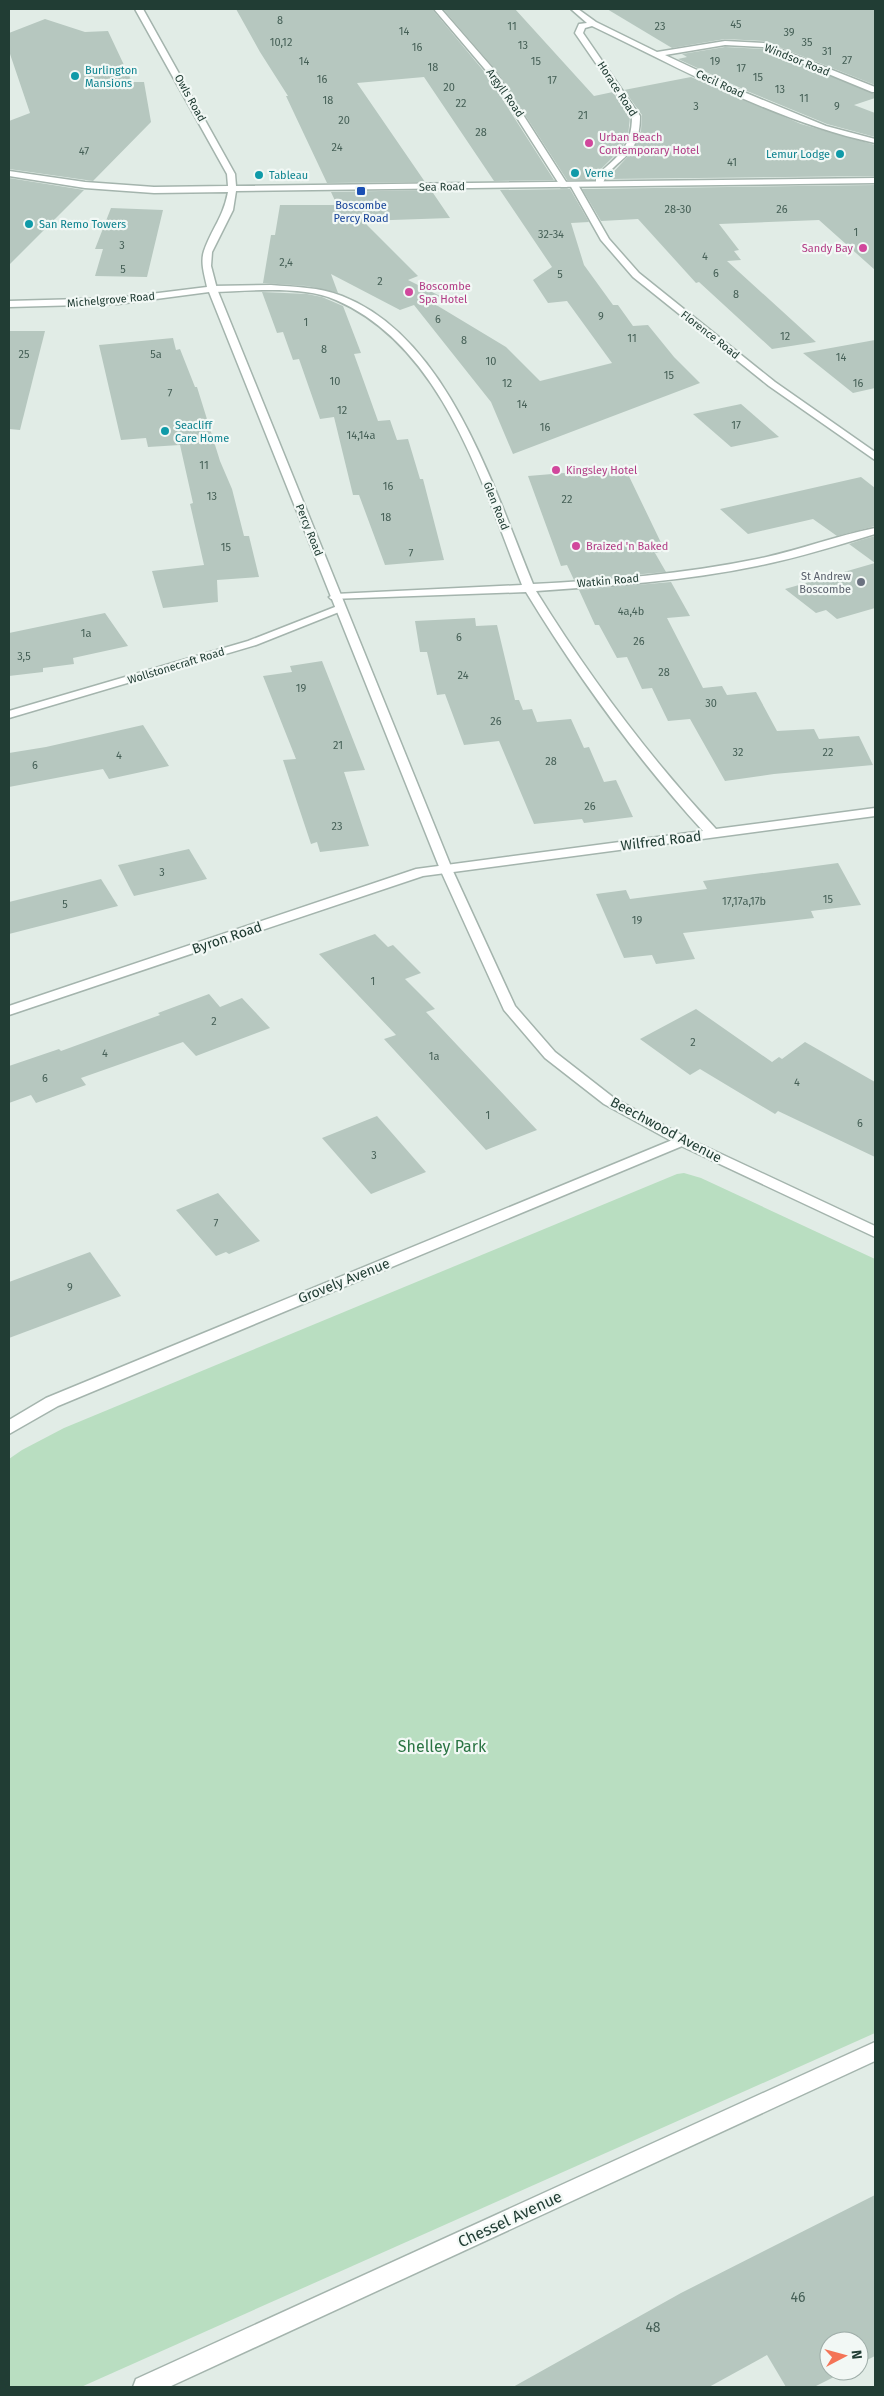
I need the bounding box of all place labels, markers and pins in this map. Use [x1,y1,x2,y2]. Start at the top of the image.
place label: Burlington Mansions [85,64,138,90]
marker: Burlington Mansions [69,70,81,82]
place label: Urban Beach Contemporary Hotel [599,131,699,157]
marker: Urban Beach Contemporary Hotel [583,137,595,149]
place label: Lemur Lodge [766,148,830,161]
marker: Lemur Lodge [834,148,846,160]
marker: Verne [569,167,581,179]
place label: Verne [585,167,614,180]
marker: Tableau [253,169,265,181]
place label: Tableau [269,169,308,182]
marker: Boscombe Percy Road [355,185,367,197]
place label: Boscombe Percy Road [334,199,388,225]
marker: San Remo Towers [23,218,35,230]
place label: San Remo Towers [39,218,126,231]
place label: Sandy Bay [802,242,854,255]
marker: Sandy Bay [857,242,869,254]
place label: Boscombe Spa Hotel [419,280,471,306]
marker: Boscombe Spa Hotel [403,286,415,298]
place label: Seacliff Care Home [175,419,229,445]
marker: Seacliff Care Home [159,425,171,437]
marker: Kingsley Hotel [550,464,562,476]
place label: Kingsley Hotel [566,464,637,477]
marker: Braized 'n Baked [570,540,582,552]
place label: Braized 'n Baked [586,540,668,553]
place label: St Andrew Boscombe [799,570,851,596]
marker: St Andrew Boscombe [855,576,867,588]

